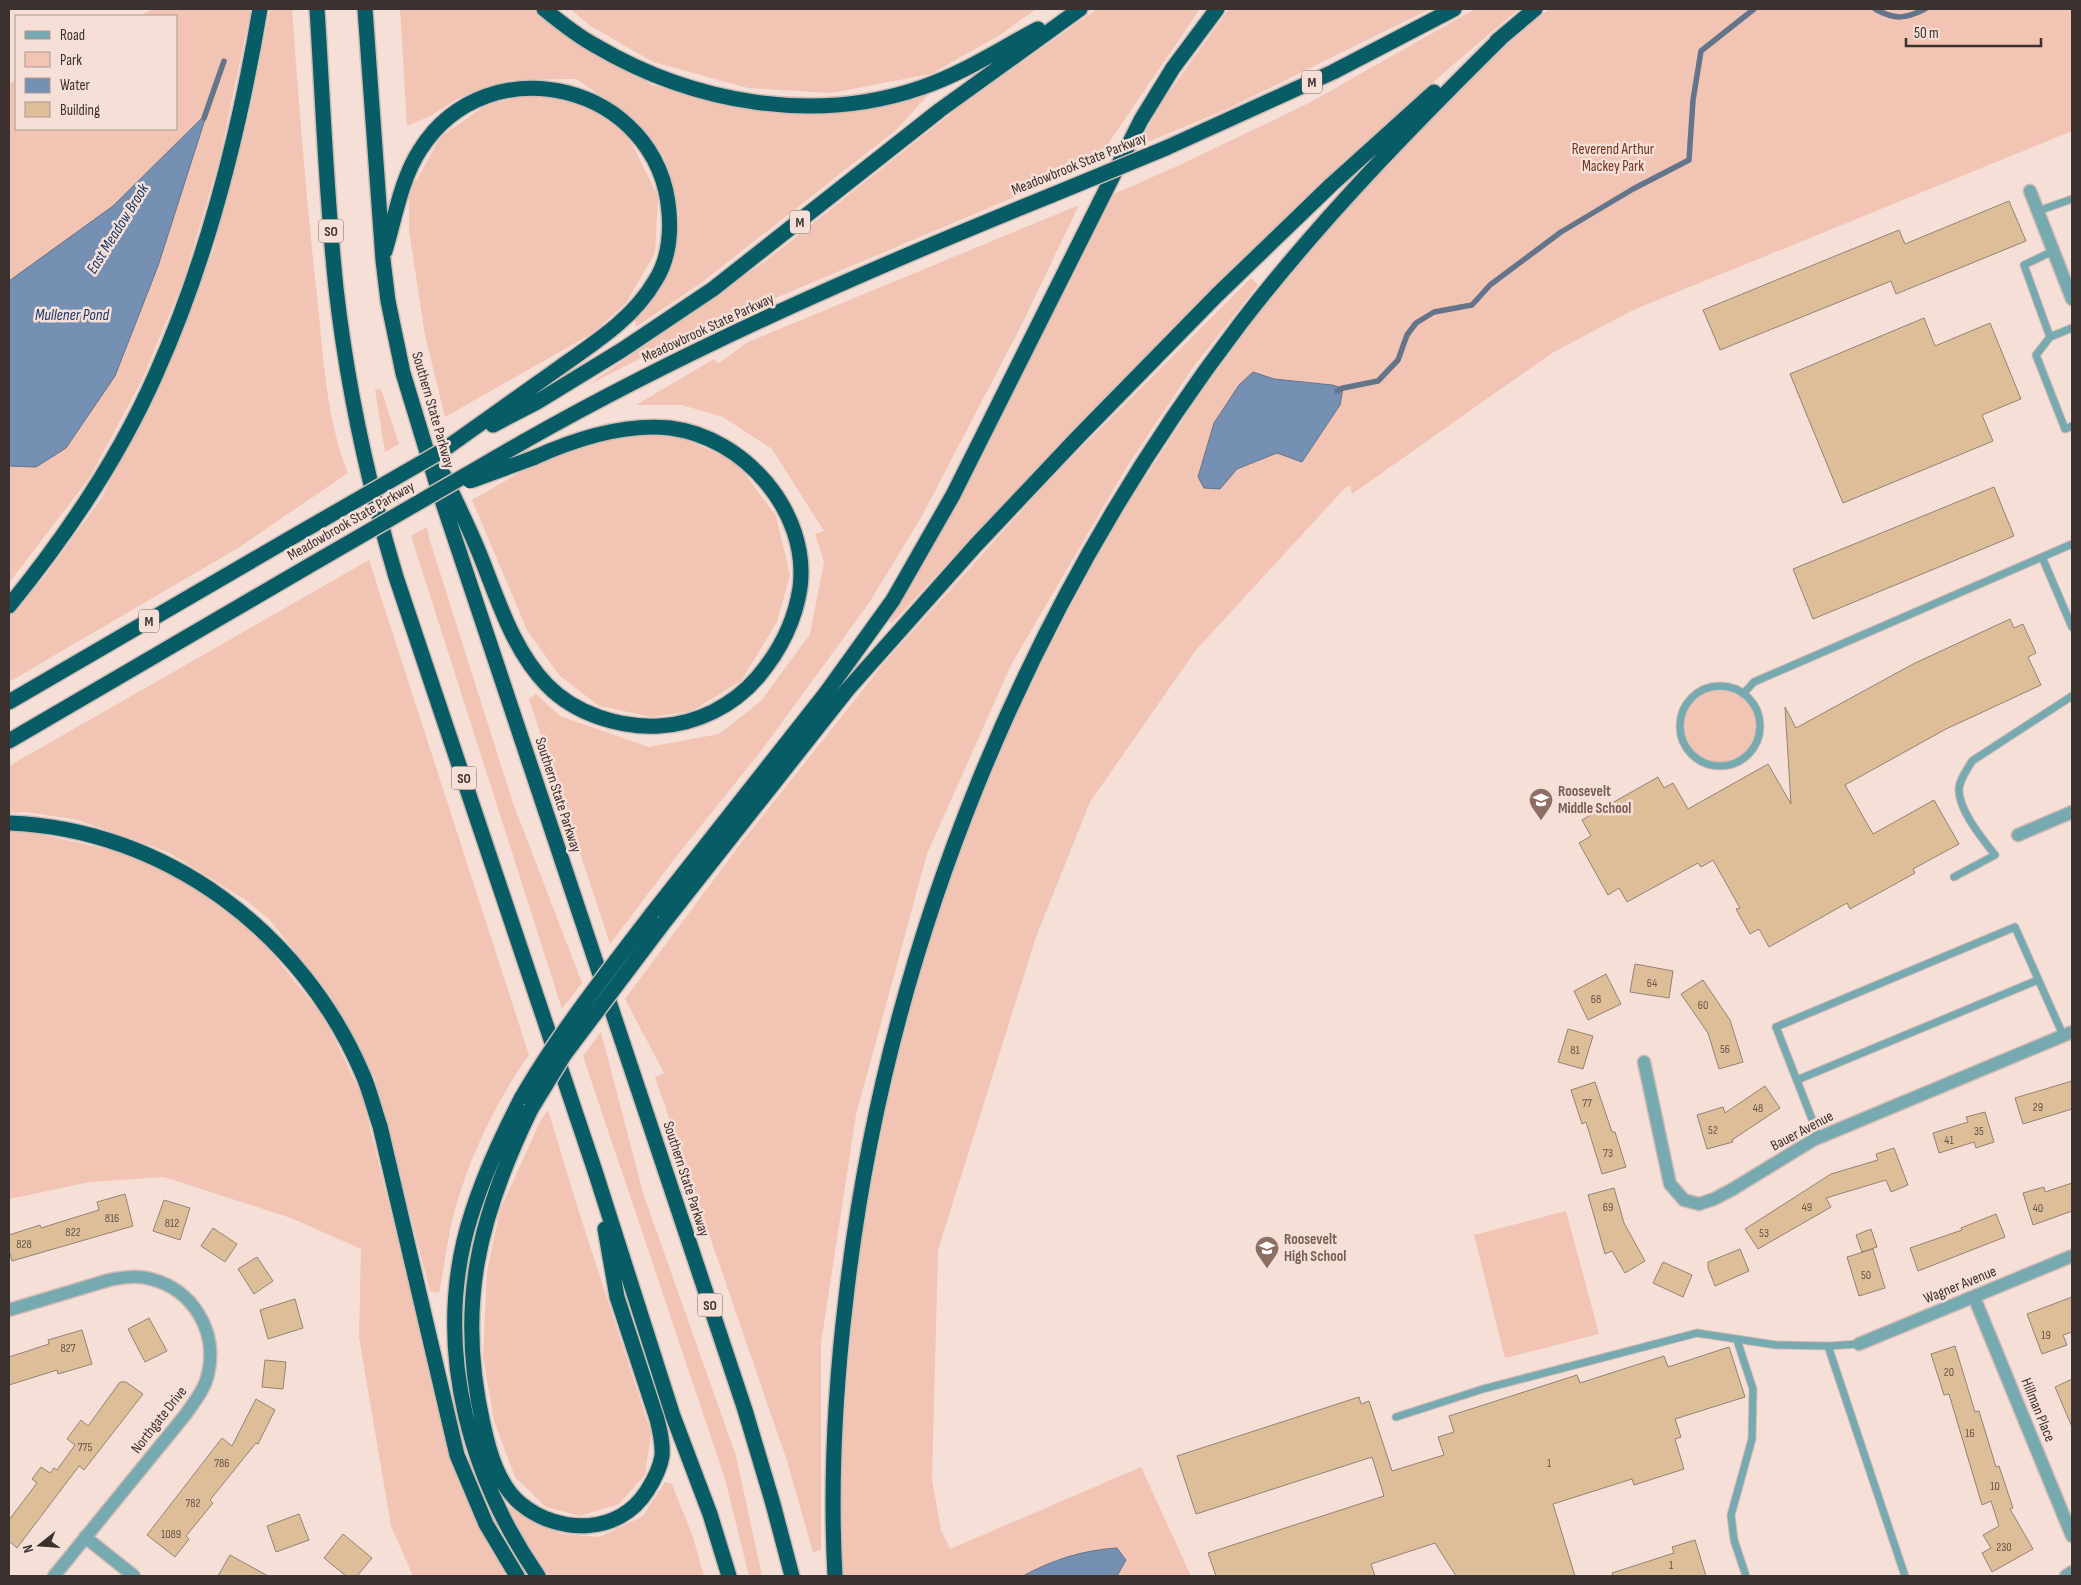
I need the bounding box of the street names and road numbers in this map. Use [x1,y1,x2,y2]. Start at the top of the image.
road number: M [1302,70,1322,94]
street label: Meadowbrook State Parkway [1009,128,1149,200]
road number: M [790,210,810,233]
road number: SO [318,220,344,242]
street label: Meadowbrook State Parkway [639,289,777,367]
street label: Southern State Parkway [407,350,459,471]
street label: Meadowbrook State Parkway [284,477,418,565]
road number: M [139,610,159,632]
street label: Southern State Parkway [530,735,586,855]
road number: SO [452,766,476,790]
street label: Bauer Avenue [1767,1107,1837,1155]
street label: Southern State Parkway [658,1119,714,1239]
street label: Wagner Avenue [1921,1262,1999,1308]
road number: SO [698,1294,722,1316]
street label: Hillman Place [2017,1375,2059,1445]
street label: Northgate Drive [127,1383,191,1457]

